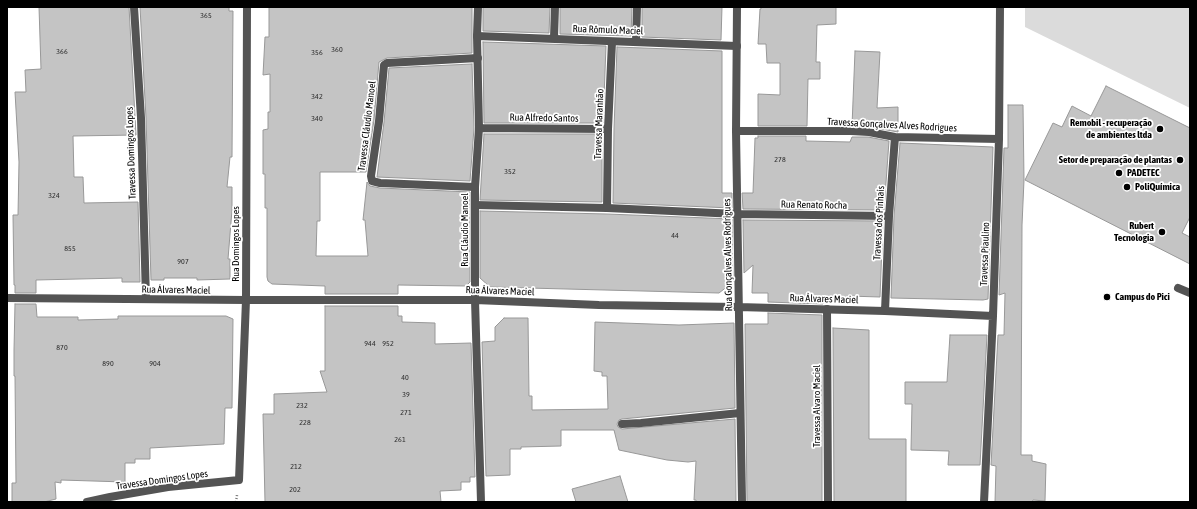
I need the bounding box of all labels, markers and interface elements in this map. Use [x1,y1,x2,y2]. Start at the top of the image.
house number: 365 [200,10,212,20]
street label: Rua Rômulo Maciel [572,23,644,37]
house number: 360 [331,44,343,54]
house number: 366 [56,46,68,56]
house number: 356 [311,47,323,57]
street label: Travessa Cláudio Manoel [356,80,378,172]
street label: Travessa Maranhão [592,88,606,160]
house number: 342 [311,91,323,101]
street label: Travessa Domingos Lopes [123,107,139,199]
street label: Rua Alfredo Santos [509,111,579,125]
house number: 340 [311,113,323,123]
street label: Travessa Gonçalves Alves Rodrigues [827,116,957,134]
place label: Remobil - recuperação de ambientes ltda [1070,117,1152,140]
marker: Remobil - recuperação de ambientes ltda [1155,124,1165,134]
house number: 278 [774,154,786,164]
place label: Setor de preparação de plantas [1059,154,1172,166]
marker: Setor de preparação de plantas [1175,155,1185,165]
house number: 352 [504,166,516,176]
place label: PADETEC [1127,167,1159,179]
marker: PADETEC [1114,168,1124,178]
place label: PoliQuímica [1135,181,1180,193]
marker: PoliQuímica [1122,182,1132,192]
street label: Travessa dos Pinhais [871,186,887,260]
house number: 324 [48,190,60,200]
street label: Rua Cláudio Manoel [459,193,471,267]
street label: Rua Gonçalves Alves Rodrigues [721,198,735,312]
street label: Rua Renato Rocha [781,198,847,212]
street label: Rua Domingos Lopes [230,206,242,282]
place label: Rubert Tecnologia [1114,220,1154,244]
street label: Travessa Piaulino [978,222,992,286]
marker: Rubert Tecnologia [1157,227,1167,237]
house number: 44 [671,230,679,240]
house number: 855 [64,243,76,253]
house number: 907 [177,256,189,266]
street label: Rua Álvares Maciel [141,283,211,297]
street label: Rua Álvares Maciel [465,284,535,298]
place label: Campus do Pici [1115,291,1170,303]
street label: Rua Álvares Maciel [789,292,859,306]
marker: Campus do Pici [1102,292,1112,302]
house number: 944 [364,338,376,348]
house number: 952 [382,338,394,348]
house number: 870 [56,342,68,352]
house number: 890 [102,358,114,368]
house number: 904 [149,358,161,368]
street label: Travessa Alvaro Maciel [811,365,823,447]
house number: 40 [401,372,409,382]
house number: 39 [402,389,410,399]
house number: 232 [296,400,308,410]
house number: 271 [400,407,412,417]
house number: 228 [299,417,311,427]
house number: 261 [394,434,406,444]
house number: 212 [290,461,302,471]
street label: Travessa Domingos Lopes [115,468,209,492]
house number: 202 [289,484,301,494]

